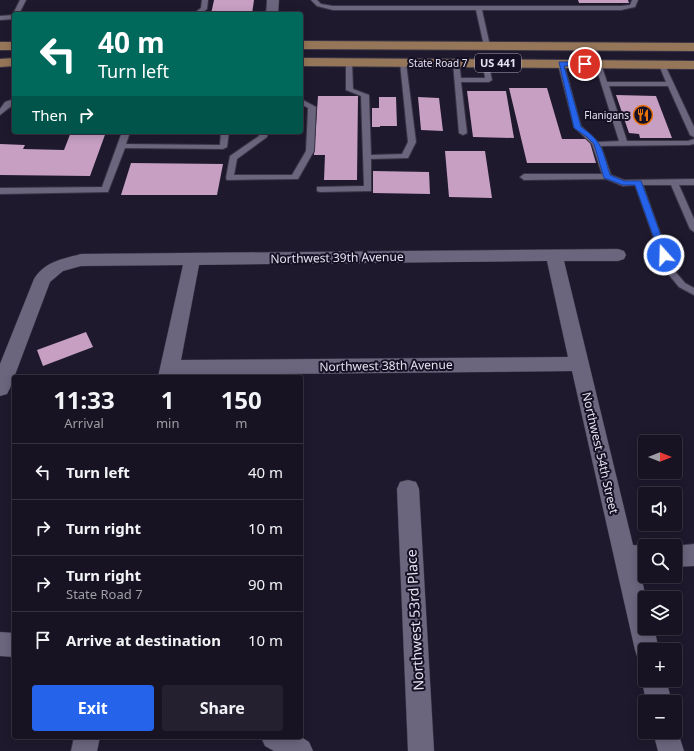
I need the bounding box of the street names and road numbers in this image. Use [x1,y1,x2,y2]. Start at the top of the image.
road number: US 441 [475,54,521,72]
street label: State Road 7 [409,56,468,70]
street label: Northwest 39th Avenue [270,248,404,267]
street label: Northwest 38th Avenue [319,356,453,375]
street label: Northwest 54th Street [578,390,623,516]
street label: Northwest 53rd Place [401,549,428,691]

